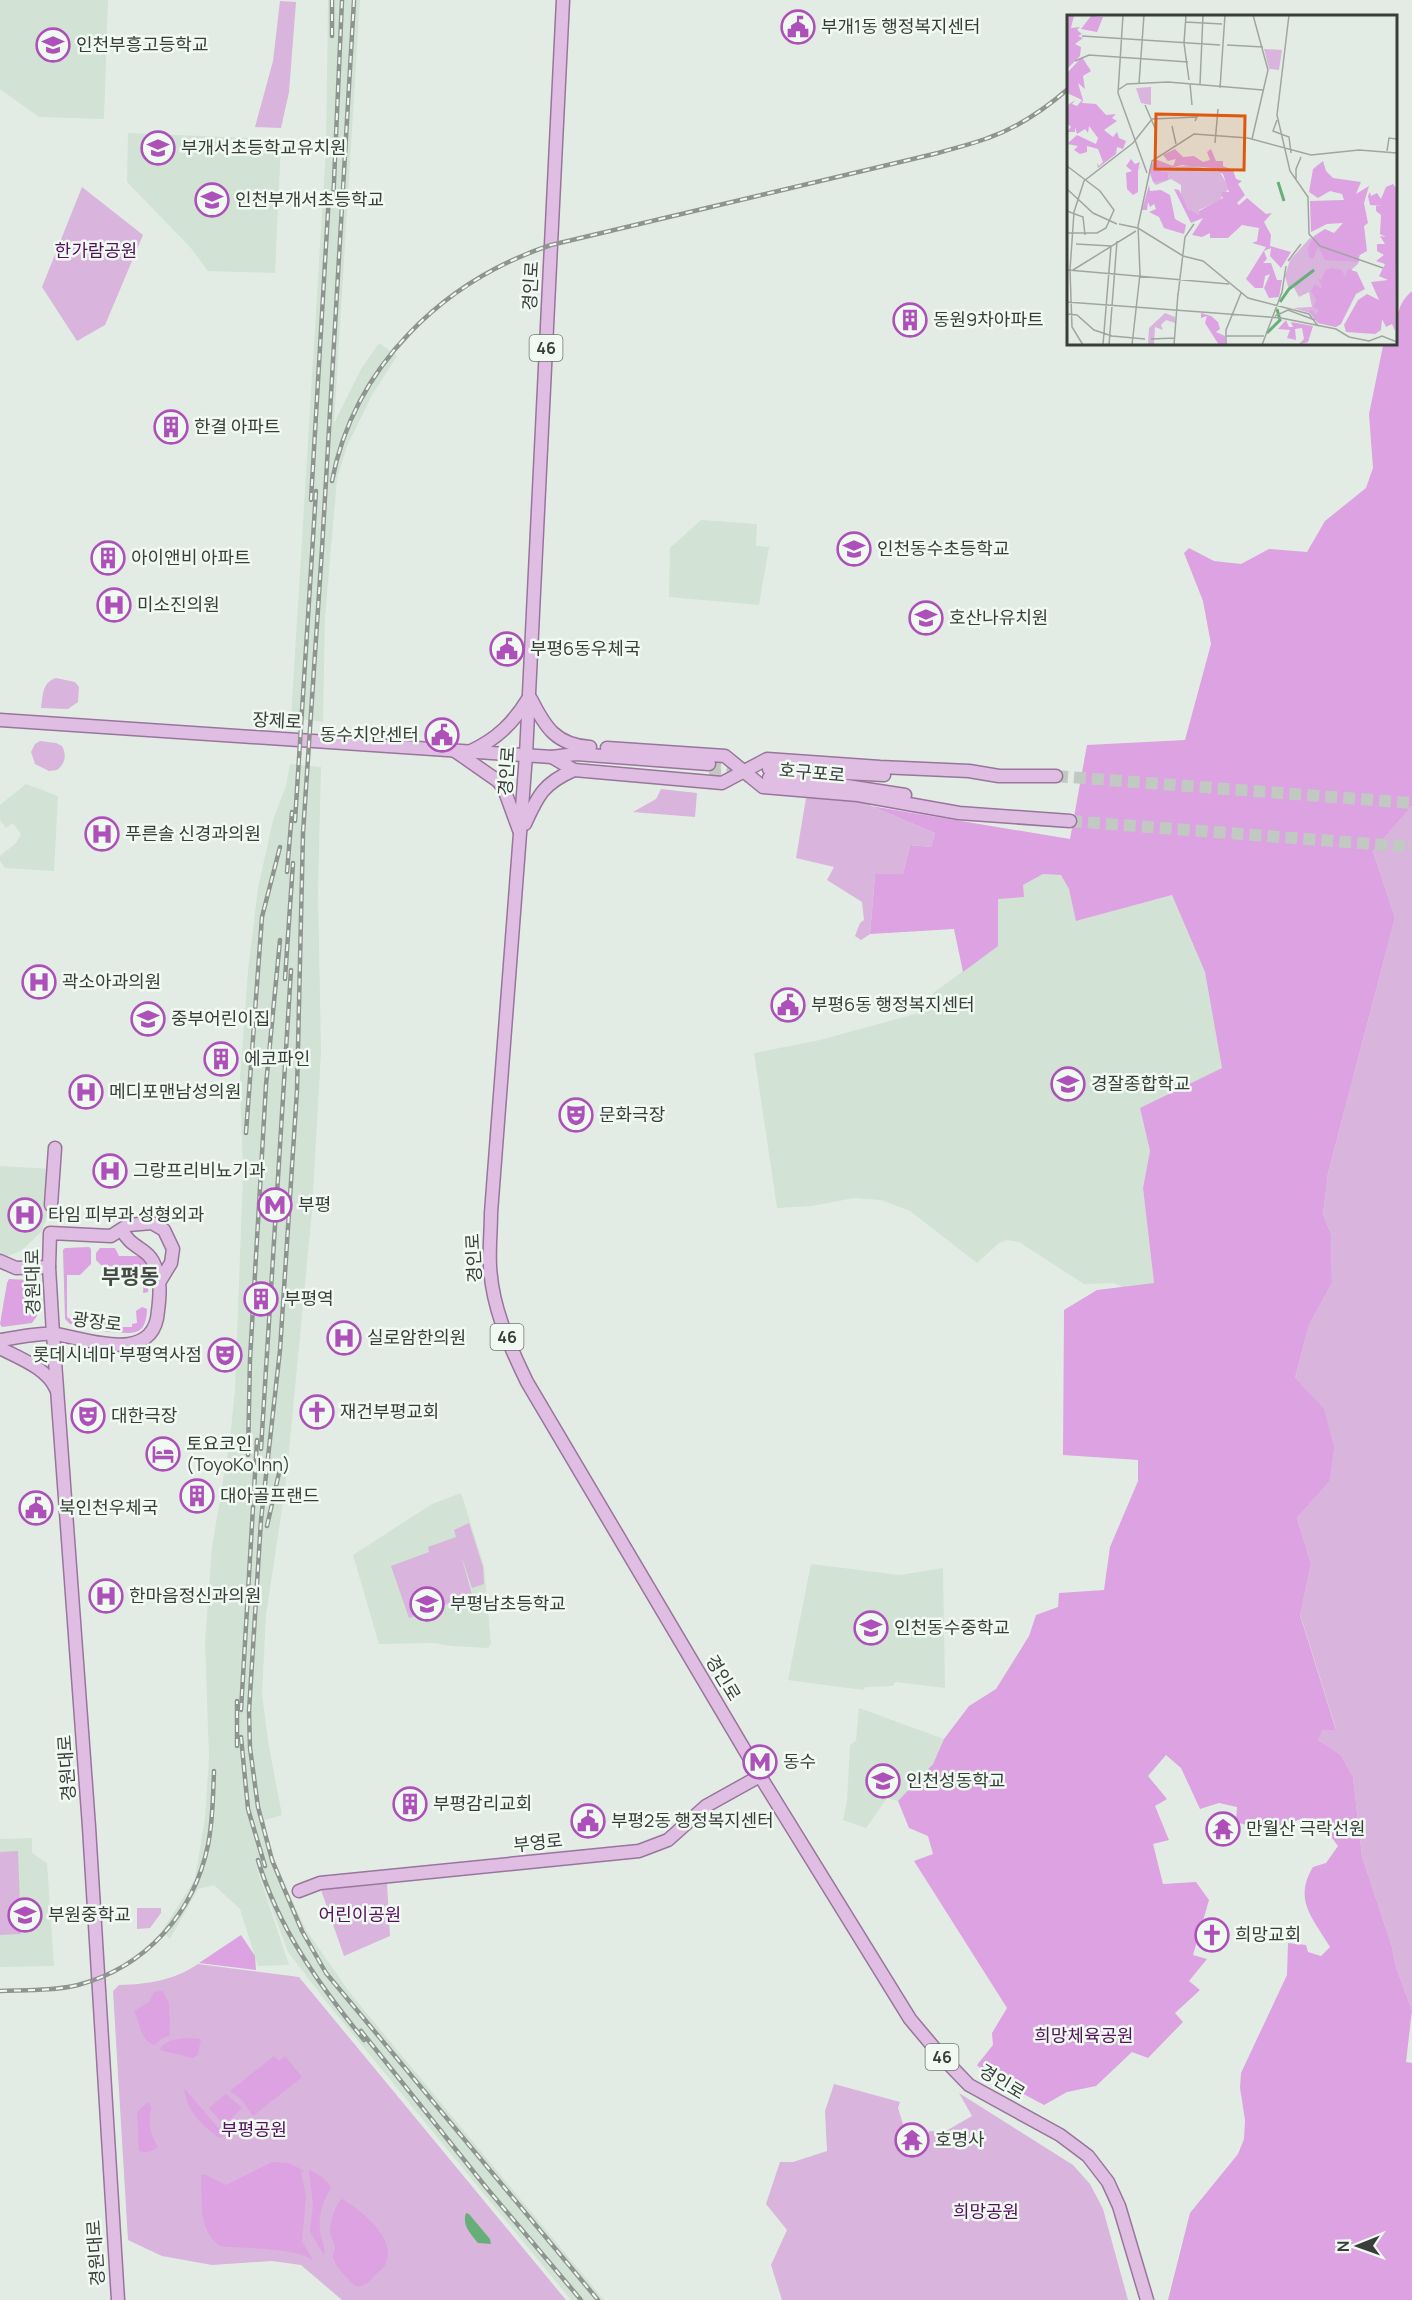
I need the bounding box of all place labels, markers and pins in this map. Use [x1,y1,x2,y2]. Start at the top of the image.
public building icon: 부개1동 행정복지센터 [780,9,816,45]
place label: 부개1동 행정복지센터 [821,14,981,38]
school or university icon: 인천부흥고등학교 [35,27,71,63]
place label: 인천부흥고등학교 [76,32,208,56]
school or university icon: 부개서초등학교유치원 [140,130,176,166]
place label: 부개서초등학교유치원 [181,135,347,159]
school or university icon: 인천부개서초등학교 [194,182,230,218]
place label: 인천부개서초등학교 [235,187,384,211]
building icon: 동원9차아파트 [892,302,928,338]
place label: 동원9차아파트 [933,307,1044,331]
building icon: 한결 아파트 [153,409,189,445]
place label: 한결 아파트 [194,414,280,438]
school or university icon: 인천동수초등학교 [836,531,872,567]
place label: 인천동수초등학교 [877,536,1009,560]
building icon: 아이앤비 아파트 [90,540,126,576]
place label: 아이앤비 아파트 [131,545,251,569]
hospital icon: 미소진의원 [96,587,132,623]
place label: 미소진의원 [137,592,220,616]
school or university icon: 호산나유치원 [908,600,944,636]
place label: 호산나유치원 [949,605,1048,629]
public building icon: 부평6동우체국 [489,631,525,667]
place label: 부평6동우체국 [530,636,641,660]
public building icon: 동수치안센터 [424,717,460,753]
place label: 동수치안센터 [320,722,419,746]
hospital icon: 푸른솔 신경과의원 [84,816,120,852]
place label: 푸른솔 신경과의원 [125,821,261,845]
hospital icon: 곽소아과의원 [21,964,57,1000]
place label: 곽소아과의원 [62,969,161,993]
public building icon: 부평6동 행정복지센터 [770,987,806,1023]
place label: 부평6동 행정복지센터 [811,992,975,1016]
school or university icon: 중부어린이집 [130,1001,166,1037]
place label: 중부어린이집 [171,1006,270,1030]
building icon: 에코파인 [203,1041,239,1077]
place label: 에코파인 [244,1046,310,1070]
school or university icon: 경잘종합학교 [1050,1066,1086,1102]
place label: 경잘종합학교 [1091,1071,1190,1095]
hospital icon: 메디포맨남성의원 [68,1074,104,1110]
place label: 메디포맨남성의원 [109,1079,241,1103]
theatre icon: 문화극장 [558,1097,594,1133]
place label: 문화극장 [599,1102,665,1126]
hospital icon: 그랑프리비뇨기과 [92,1153,128,1189]
place label: 그랑프리비뇨기과 [133,1158,266,1182]
metro station icon: 부평 [257,1187,293,1223]
place label: 부평 [298,1192,331,1216]
hospital icon: 타임 피부과 성형외과 [7,1197,43,1233]
place label: 타임 피부과 성형외과 [48,1202,205,1226]
building icon: 부평역 [243,1281,279,1317]
place label: 부평역 [284,1286,334,1310]
hospital icon: 실로암한의원 [326,1320,362,1356]
place label: 실로암한의원 [367,1325,466,1349]
theatre icon: 롯데시네마 부평역사점 [207,1337,243,1373]
place label: 롯데시네마 부평역사점 [33,1342,202,1366]
church icon: 재건부평교회 [299,1394,335,1430]
theatre icon: 대한극장 [70,1398,106,1434]
place label: 재건부평교회 [340,1399,439,1423]
place label: 대한극장 [111,1403,177,1427]
place label: 토요코인 (ToyoKo Inn) [186,1431,291,1476]
hotel icon: 토요코인 (ToyoKo Inn) [145,1436,181,1472]
building icon: 대아골프랜드 [179,1478,215,1514]
place label: 대아골프랜드 [220,1483,319,1507]
public building icon: 북인천우체국 [18,1490,54,1526]
place label: 북인천우체국 [59,1495,158,1519]
hospital icon: 한마음정신과의원 [88,1578,124,1614]
place label: 한마음정신과의원 [129,1583,261,1607]
school or university icon: 부평남초등학교 [409,1586,445,1622]
place label: 부평남초등학교 [450,1591,566,1615]
school or university icon: 인천동수중학교 [853,1610,889,1646]
place label: 인천동수중학교 [894,1615,1010,1639]
metro station icon: 동수 [742,1744,778,1780]
place label: 동수 [783,1749,816,1773]
school or university icon: 인천성동학교 [865,1763,901,1799]
place label: 인천성동학교 [906,1768,1005,1792]
building icon: 부평감리교회 [392,1786,428,1822]
place label: 부평감리교회 [433,1791,532,1815]
public building icon: 부평2동 행정복지센터 [570,1803,606,1839]
place label: 부평2동 행정복지센터 [611,1808,774,1832]
temple icon: 만월산 극락선원 [1205,1811,1241,1847]
place label: 만월산 극락선원 [1246,1816,1366,1840]
school or university icon: 부원중학교 [7,1897,43,1933]
place label: 부원중학교 [48,1902,131,1926]
church icon: 희망교회 [1194,1917,1230,1953]
place label: 희망교회 [1235,1922,1301,1946]
temple icon: 호명사 [894,2122,930,2158]
place label: 호명사 [935,2127,985,2151]

